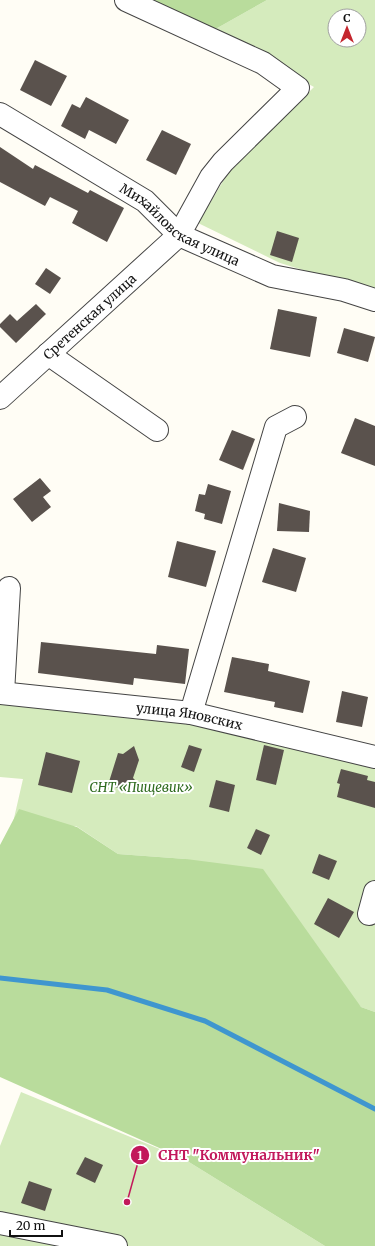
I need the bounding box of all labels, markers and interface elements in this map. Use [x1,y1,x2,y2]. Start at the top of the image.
north arrow [327,8,367,48]
text: С [343,11,351,25]
street label: Михайловская улица [117,179,242,269]
street label: Сретенская улица [39,270,139,363]
street label: улица Яновских [136,699,245,734]
park label: СНТ «Пищевик» [89,779,193,796]
callout: СНТ "Коммунальник" [130,1142,327,1168]
text: СНТ "Коммунальник" [158,1146,320,1164]
text: 1 [137,1148,143,1163]
scale bar [10,1212,62,1238]
text: 20 m [16,1218,45,1233]

